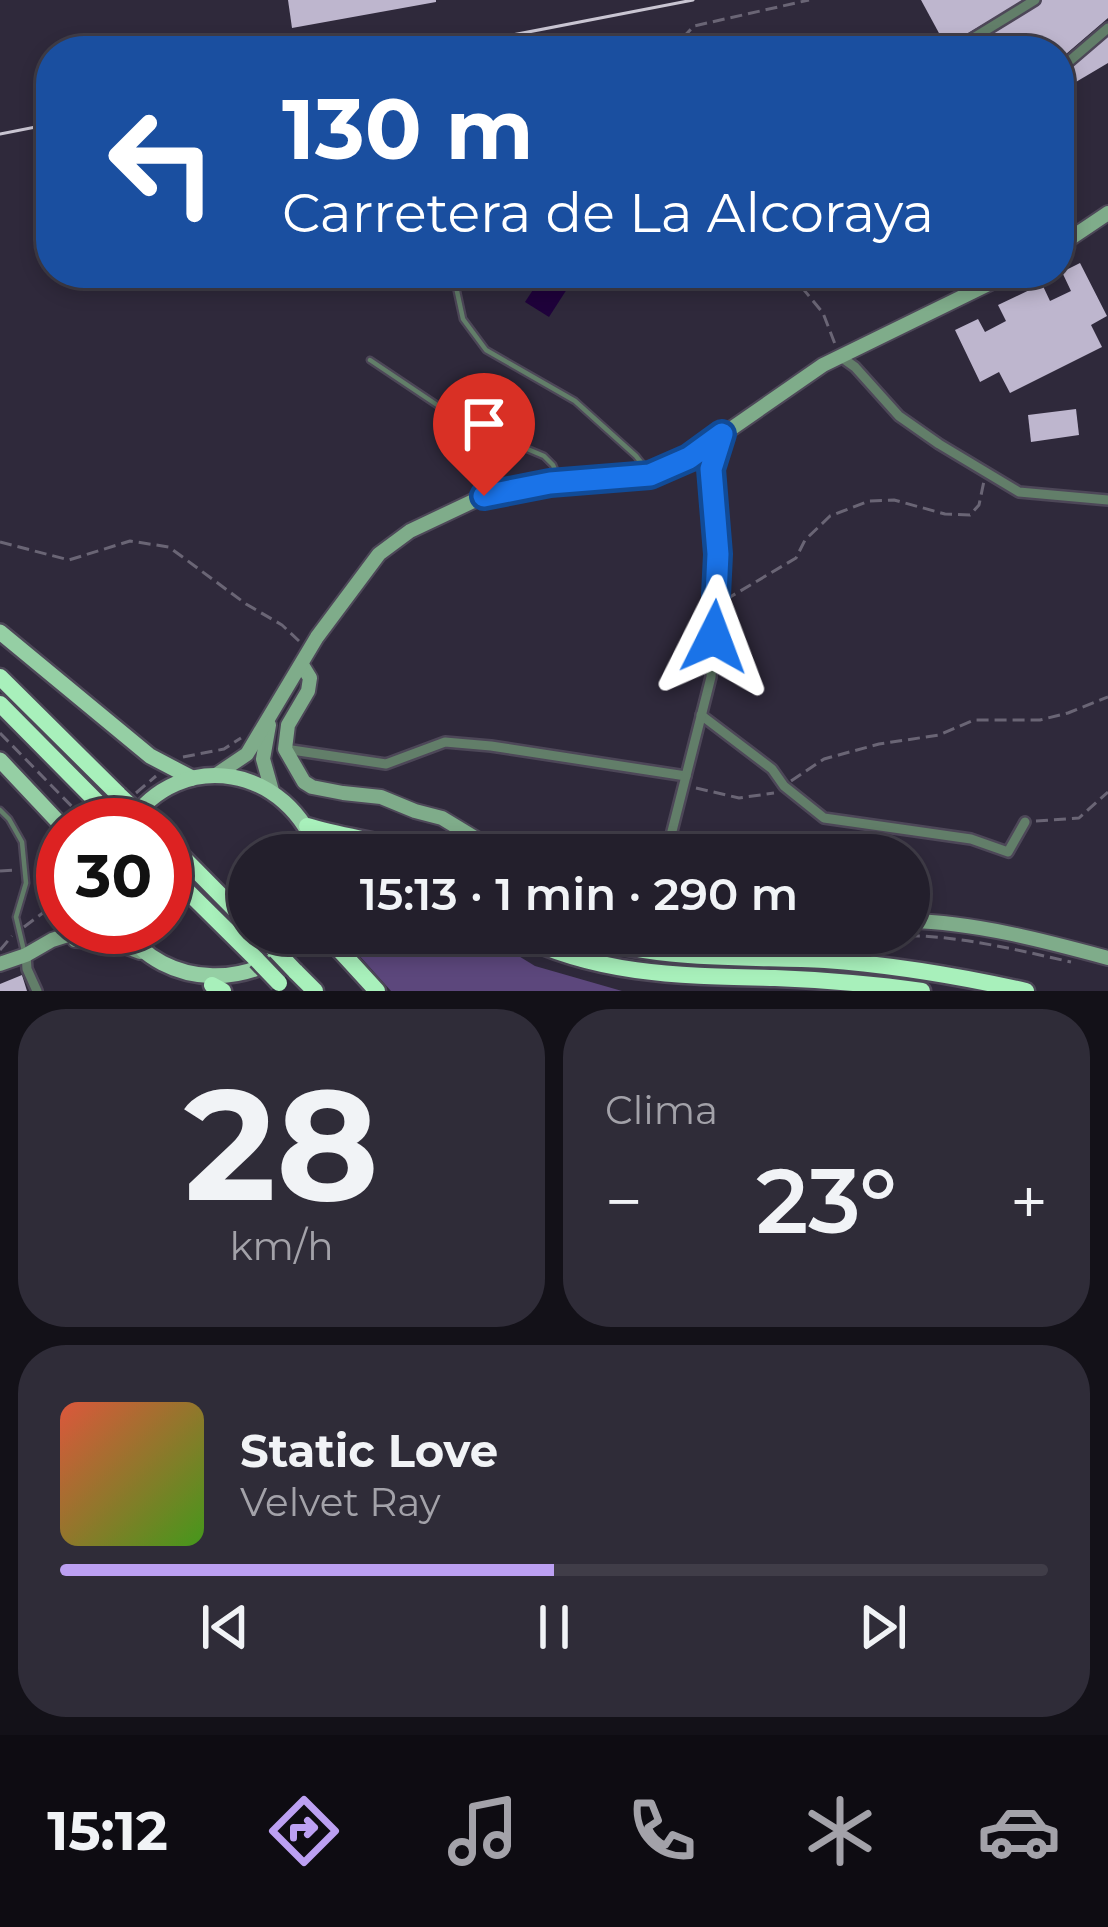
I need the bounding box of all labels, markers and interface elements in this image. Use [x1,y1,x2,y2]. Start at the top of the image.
text: 130 m [282,78,534,180]
icon: left [84,84,240,240]
text: Carretera de La Alcoraya [282,180,934,246]
pin [433,373,535,496]
icon: arrive [451,391,517,457]
position arrow [651,574,777,700]
speed limit sign: 30 [36,798,192,954]
text: 15:13 · 1 min · 290 m [360,866,798,921]
text: 28 [184,1049,379,1239]
text: Clima [605,1086,718,1134]
text: 23° [756,1146,897,1256]
text: − [605,1161,643,1242]
text: + [1010,1161,1048,1242]
text: km/h [229,1222,334,1270]
text: Static Love [240,1423,498,1478]
text: Velvet Ray [240,1478,441,1526]
icon: previous [192,1594,258,1660]
icon: pause [521,1594,587,1660]
icon: next [850,1594,916,1660]
icon: directions [262,1789,346,1873]
icon: music [441,1789,525,1873]
icon: phone [620,1789,704,1873]
icon: climate [798,1789,882,1873]
icon: car [977,1789,1061,1873]
text: 15:12 [47,1798,168,1864]

